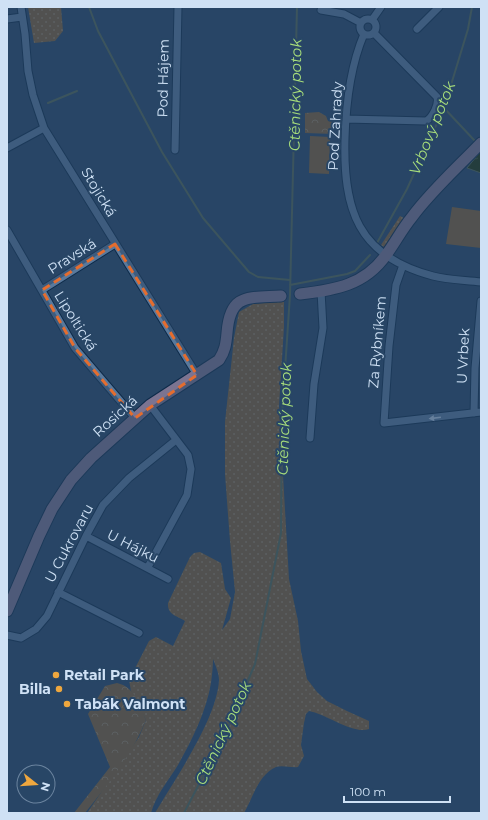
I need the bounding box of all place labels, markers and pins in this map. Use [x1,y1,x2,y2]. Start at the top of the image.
place label: Retail Park [64,666,145,684]
marker: Retail Park [51,670,61,680]
place label: Billa [19,680,51,698]
marker: Billa [54,684,64,694]
place label: Tabák Valmont [75,695,185,713]
marker: Tabák Valmont [62,699,72,709]

